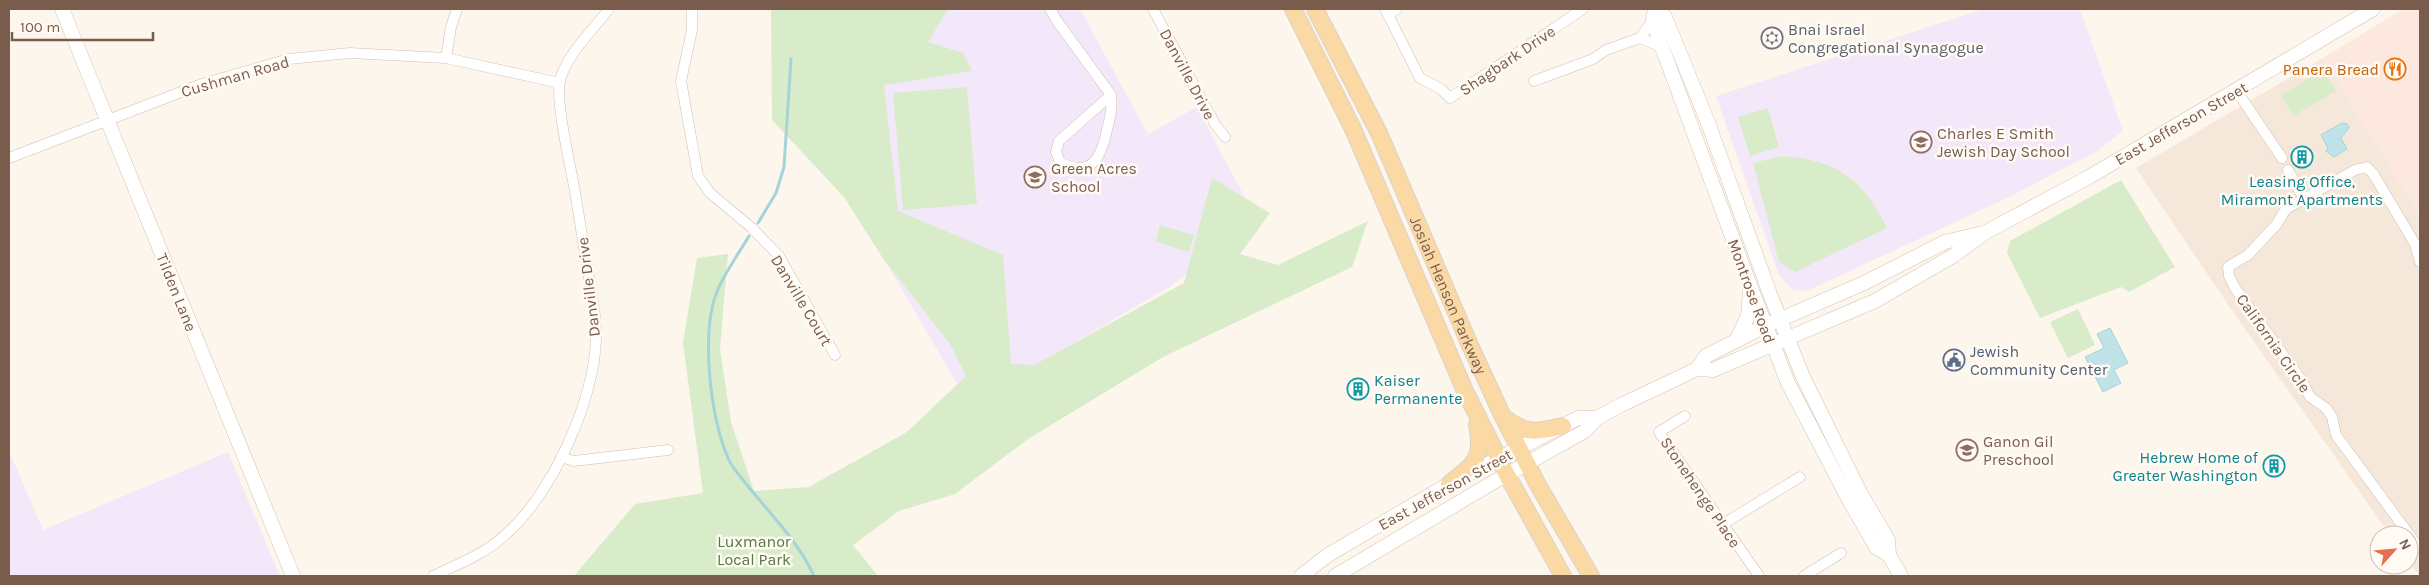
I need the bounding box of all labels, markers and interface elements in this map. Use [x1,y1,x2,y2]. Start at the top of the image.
scale bar [12,10,154,42]
text: 100 m [20,18,60,36]
place label: Bnai Israel Congregational Synagogue [1788,20,1984,57]
street label: Shagbark Drive [1456,21,1559,99]
street label: Danville Drive [1156,26,1219,123]
synagogue icon: Bnai Israel Congregational Synagogue [1760,26,1784,50]
street label: Cushman Road [179,52,291,101]
restaurant icon: Panera Bread [2383,57,2407,81]
place label: Panera Bread [2283,60,2379,79]
street label: East Jefferson Street [2111,78,2251,169]
place label: Charles E Smith Jewish Day School [1937,124,2070,161]
school or university icon: Charles E Smith Jewish Day School [1909,130,1933,154]
building icon: Leasing Office, Miramont Apartments [2290,145,2314,169]
place label: Green Acres School [1051,159,1137,196]
school or university icon: Green Acres School [1023,165,1047,189]
place label: Leasing Office, Miramont Apartments [2221,172,2383,209]
street label: Josiah Henson Parkway [1406,213,1491,378]
street label: Danville Drive [573,236,604,338]
street label: Montrose Road [1724,236,1779,346]
street label: Tilden Lane [152,250,201,334]
street label: Danville Court [767,251,836,349]
street label: California Circle [2232,290,2315,396]
place label: Jewish Community Center [1970,342,2108,379]
public building icon: Jewish Community Center [1942,348,1966,372]
place label: Kaiser Permanente [1374,371,1462,408]
building icon: Kaiser Permanente [1346,377,1370,401]
place label: Ganon Gil Preschool [1983,432,2054,469]
street label: Stonehenge Place [1657,433,1745,551]
school or university icon: Ganon Gil Preschool [1955,438,1979,462]
street label: East Jefferson Street [1375,445,1516,534]
place label: Hebrew Home of Greater Washington [2113,448,2259,485]
building icon: Hebrew Home of Greater Washington [2262,454,2286,478]
north arrow [2369,525,2419,575]
park label: Luxmanor Local Park [717,532,791,569]
text: N [2395,536,2415,553]

